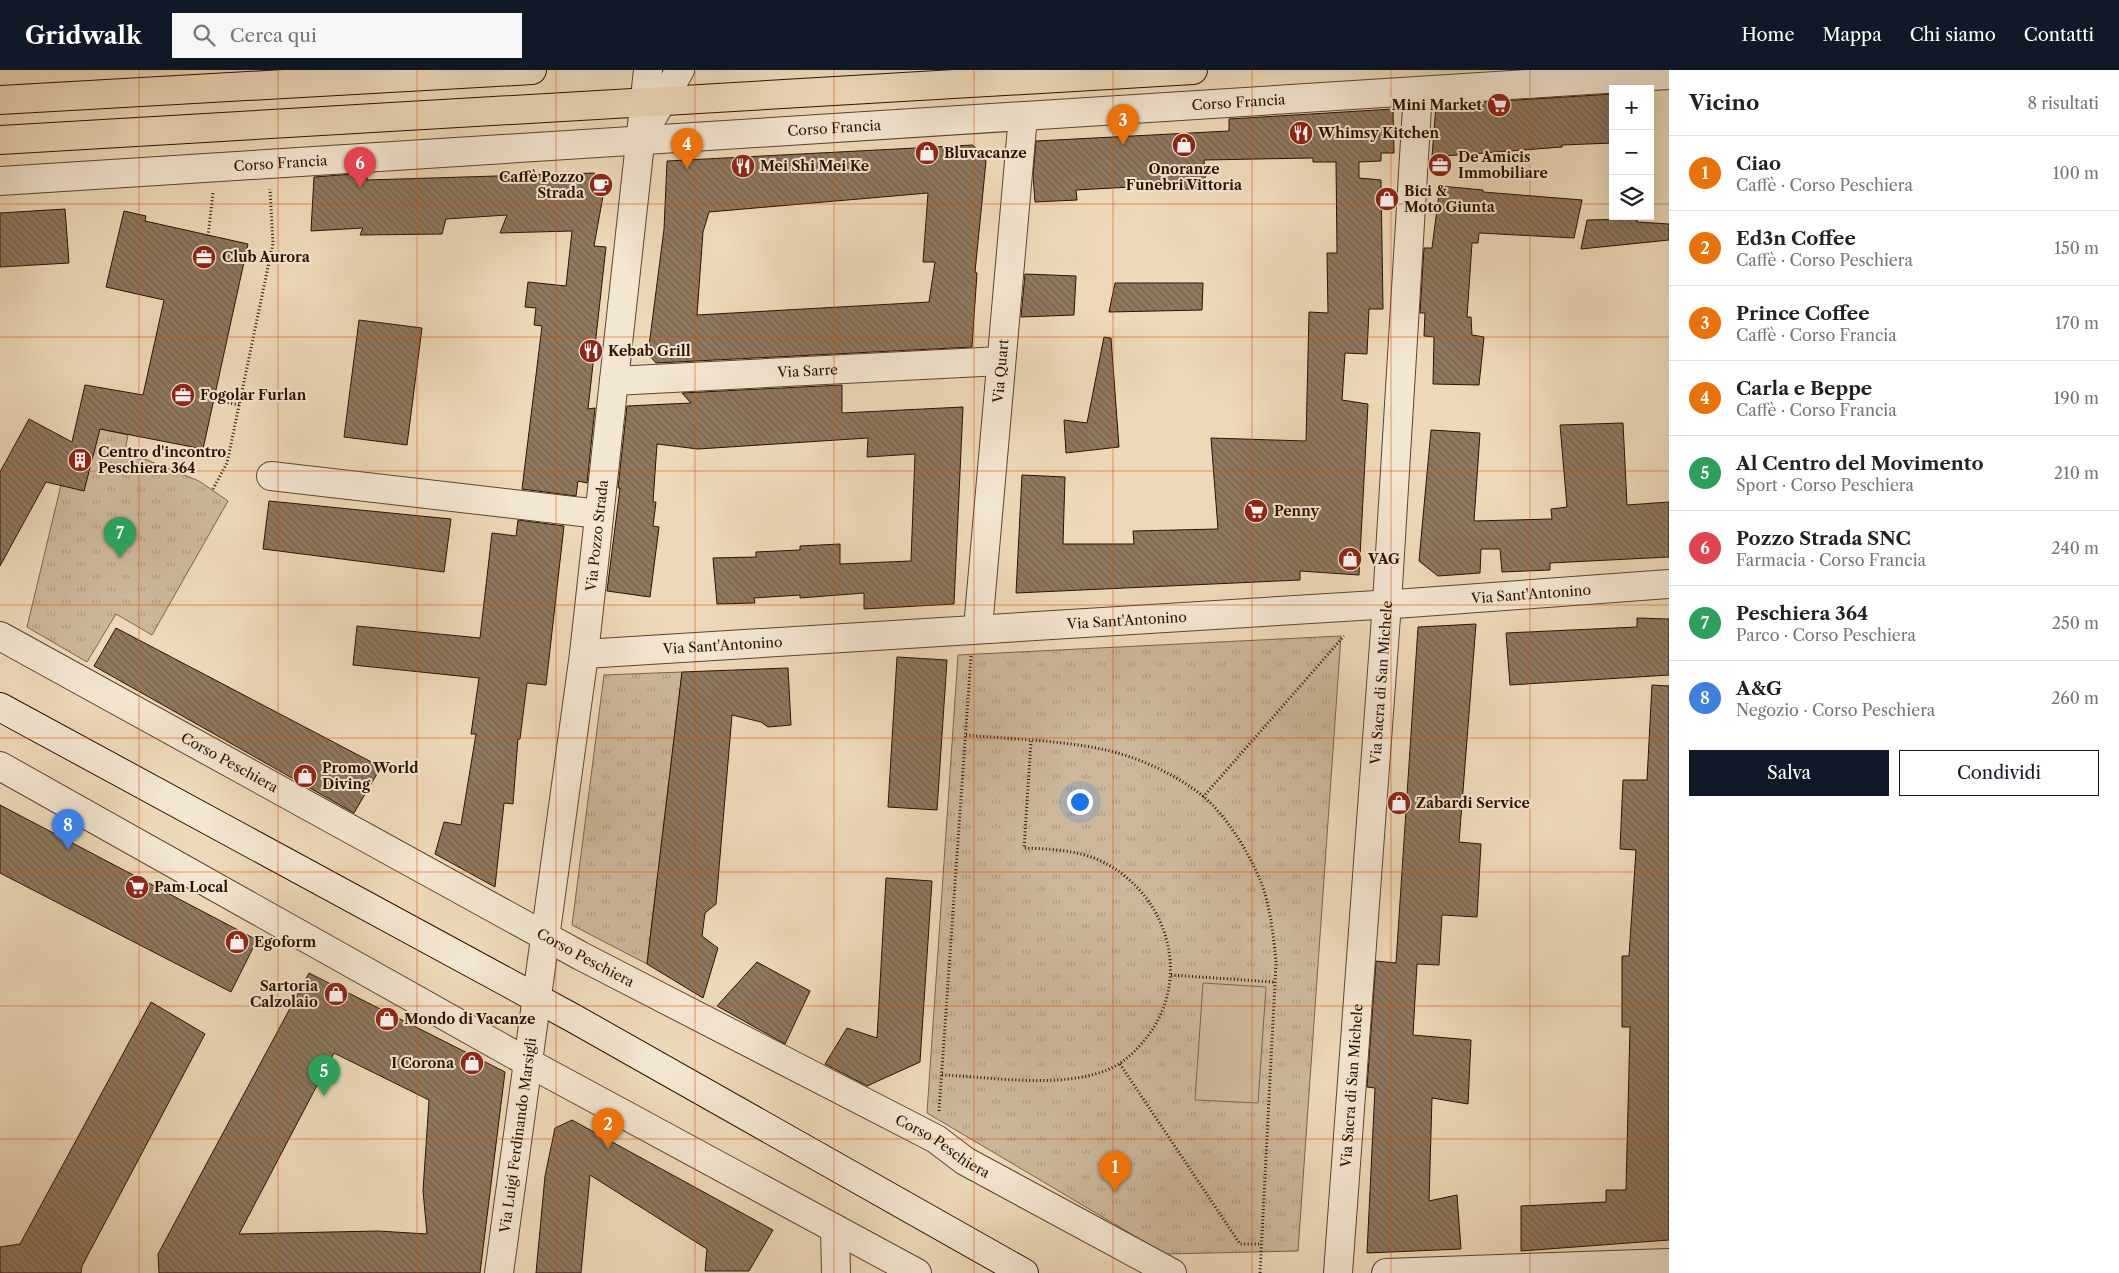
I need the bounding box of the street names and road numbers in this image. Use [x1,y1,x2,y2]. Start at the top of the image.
street label: Corso Francia [1191,90,1286,114]
street label: Corso Francia [787,116,882,140]
street label: Corso Francia [233,151,328,175]
street label: Via Quart [989,338,1012,405]
street label: Via Sarre [776,360,839,382]
street label: Via Pozzo Strada [582,478,612,593]
street label: Via Sant'Antonino [1470,581,1592,608]
street label: Via Sacra di San Michele [1366,600,1396,766]
street label: Via Sant'Antonino [1066,608,1187,633]
street label: Via Sant'Antonino [661,633,783,658]
street label: Corso Peschiera [178,728,282,797]
street label: Corso Peschiera [533,924,638,991]
street label: Via Sacra di San Michele [1337,1003,1367,1169]
street label: Via Luigi Ferdinando Marsigli [495,1036,540,1235]
street label: Corso Peschiera [892,1111,994,1182]

